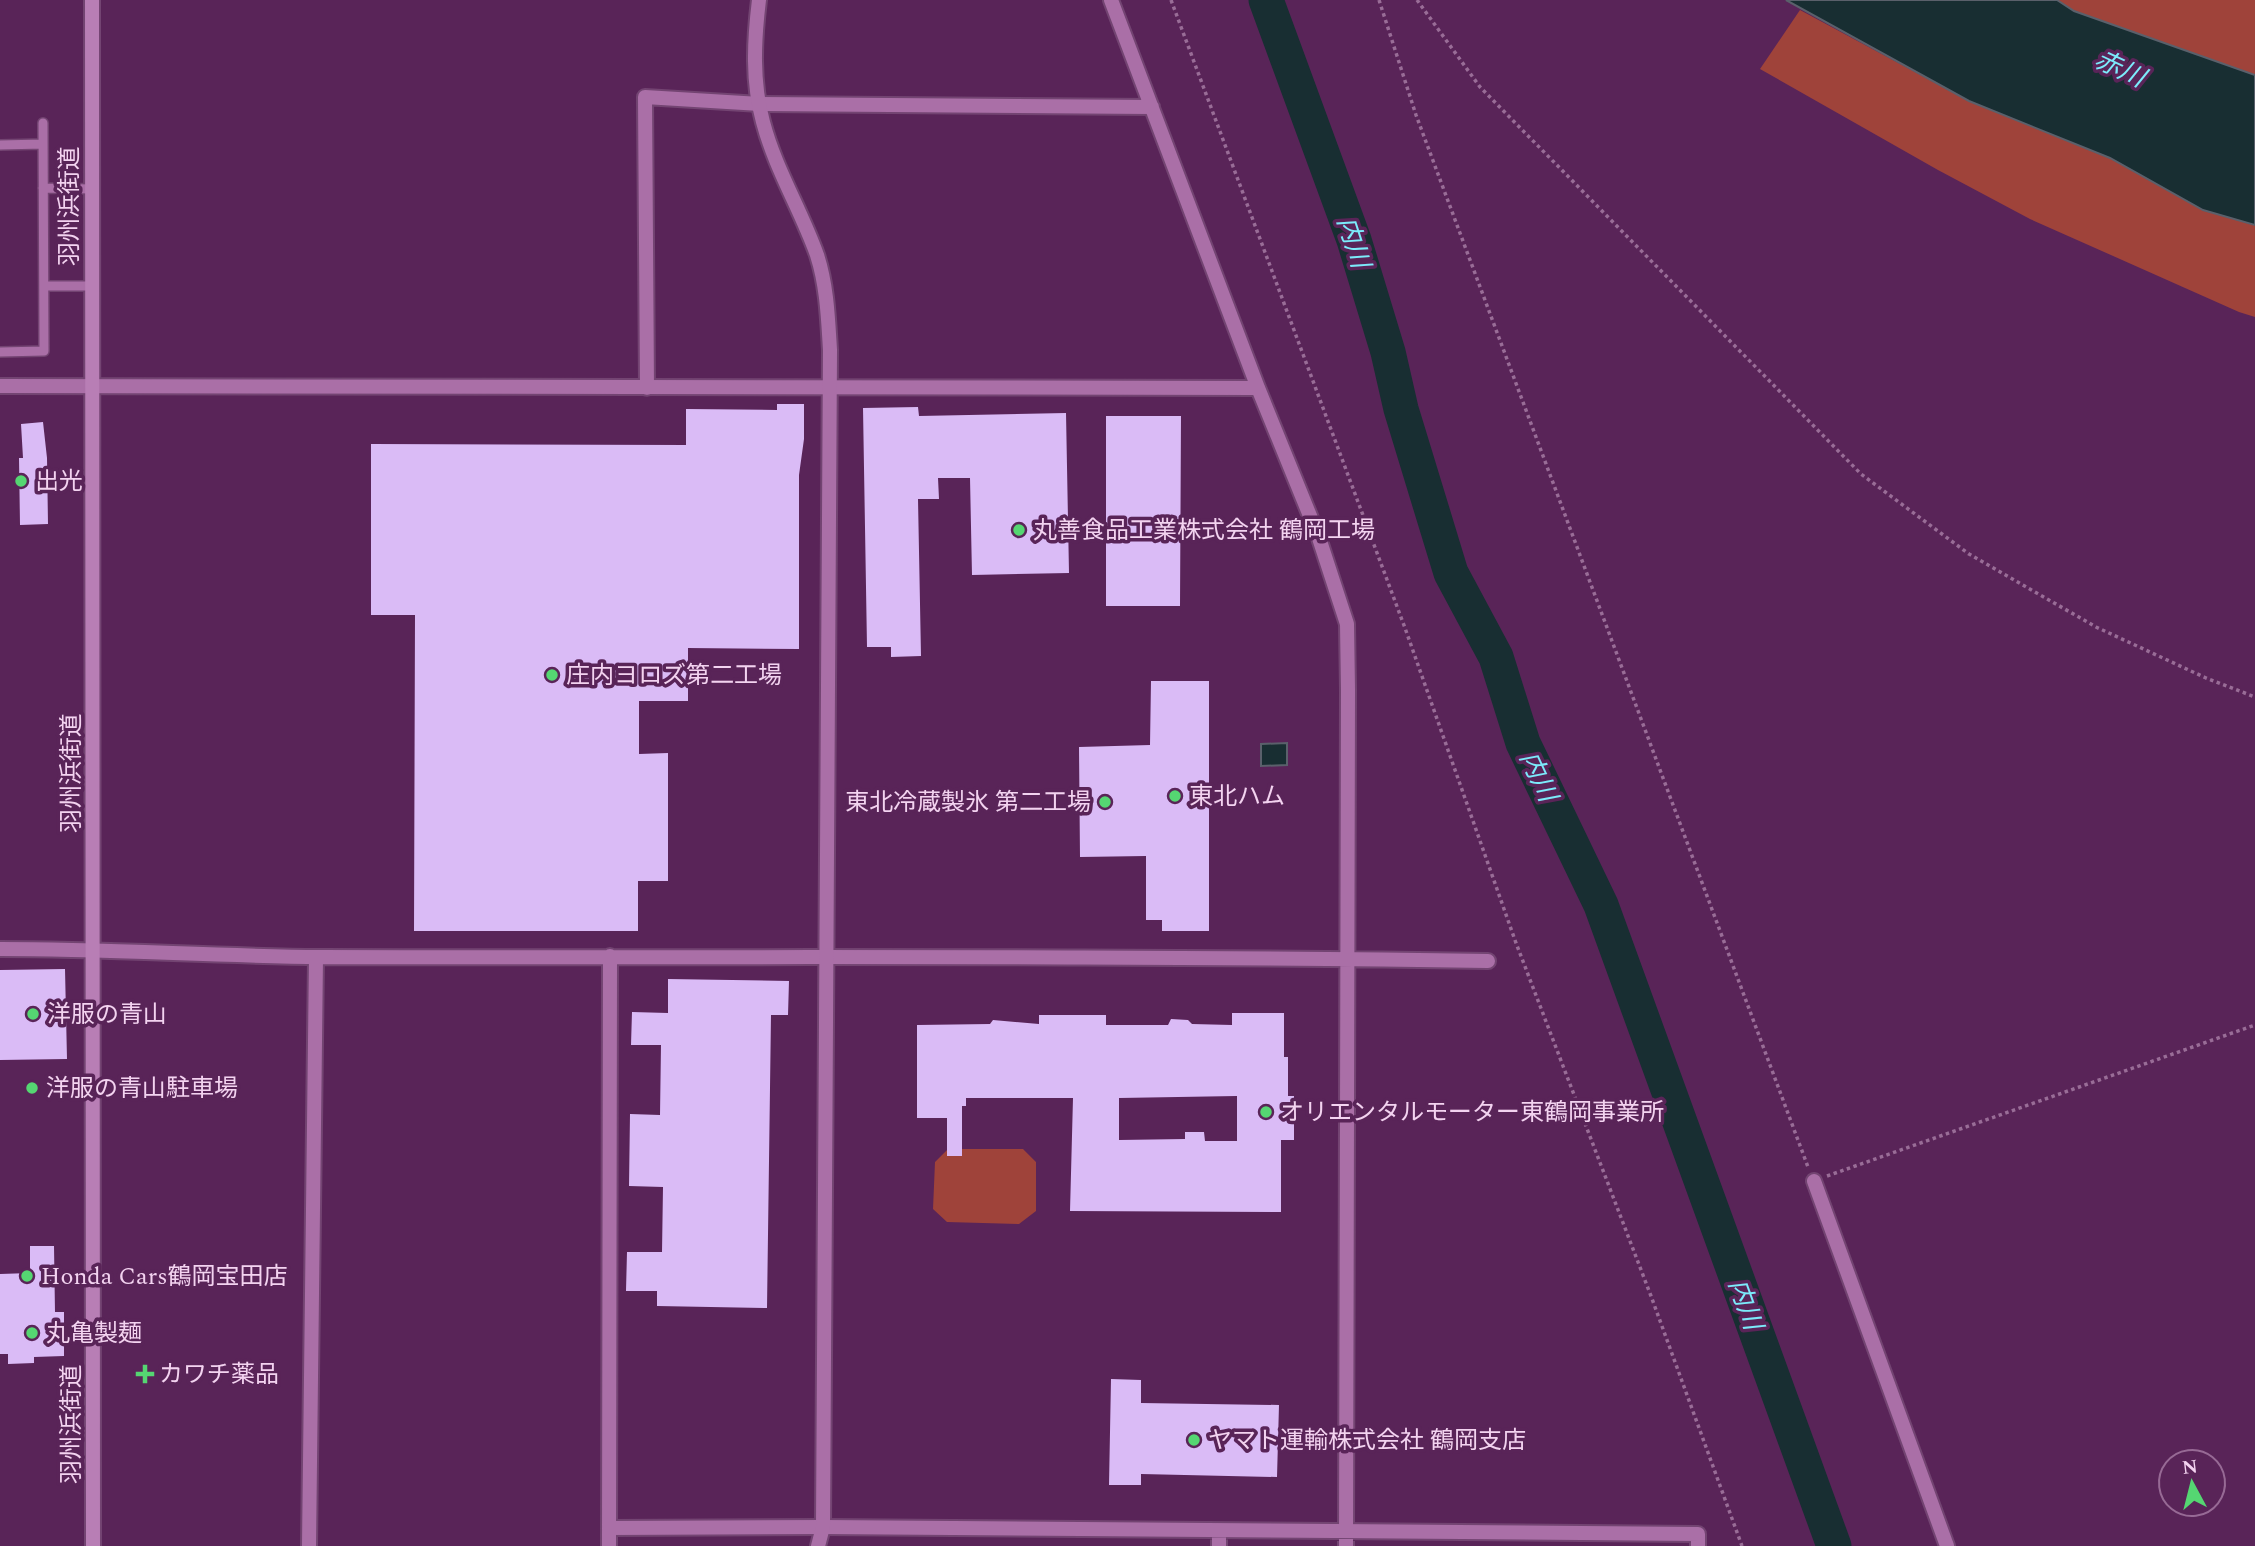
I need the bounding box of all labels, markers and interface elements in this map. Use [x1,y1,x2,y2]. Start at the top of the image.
water label: 赤川 [2088,40,2154,99]
street label: 羽州浜街道 [52,146,88,266]
water label: 内川 [1326,211,1381,276]
place label: 出光 [35,464,83,500]
marker: 出光 [13,473,29,489]
place label: 丸善食品工業株式会社 鶴岡工場 [1033,513,1375,549]
marker: 丸善食品工業株式会社 鶴岡工場 [1011,522,1027,538]
place label: 庄内ヨロズ第二工場 [566,658,782,694]
marker: 庄内ヨロズ第二工場 [544,667,560,683]
street label: 羽州浜街道 [54,713,90,833]
water label: 内川 [1509,744,1568,811]
place label: 東北ハム [1189,779,1285,815]
place label: 東北冷蔵製氷 第二工場 [845,785,1091,821]
marker: 東北ハム [1167,788,1183,804]
marker: 東北冷蔵製氷 第二工場 [1097,794,1113,810]
place label: 洋服の青山 [47,997,167,1033]
marker: 洋服の青山 [25,1006,41,1022]
place label: 洋服の青山駐車場 [46,1071,238,1107]
marker: 洋服の青山駐車場 [24,1080,40,1096]
place label: オリエンタルモーター東鶴岡事業所 [1280,1095,1664,1131]
marker: オリエンタルモーター東鶴岡事業所 [1258,1104,1274,1120]
place label: Honda Cars鶴岡宝田店 [41,1259,288,1295]
marker: Honda Cars鶴岡宝田店 [19,1268,35,1284]
water label: 内川 [1717,1273,1774,1338]
place label: 丸亀製麺 [46,1316,142,1352]
marker: 丸亀製麺 [24,1325,40,1341]
place label: カワチ薬品 [159,1357,279,1393]
street label: 羽州浜街道 [54,1364,90,1484]
marker: カワチ薬品 [137,1366,153,1382]
place label: ヤマト運輸株式会社 鶴岡支店 [1208,1423,1526,1459]
marker: ヤマト運輸株式会社 鶴岡支店 [1186,1432,1202,1448]
north arrow [2157,1448,2227,1518]
text: N [2181,1452,2200,1483]

